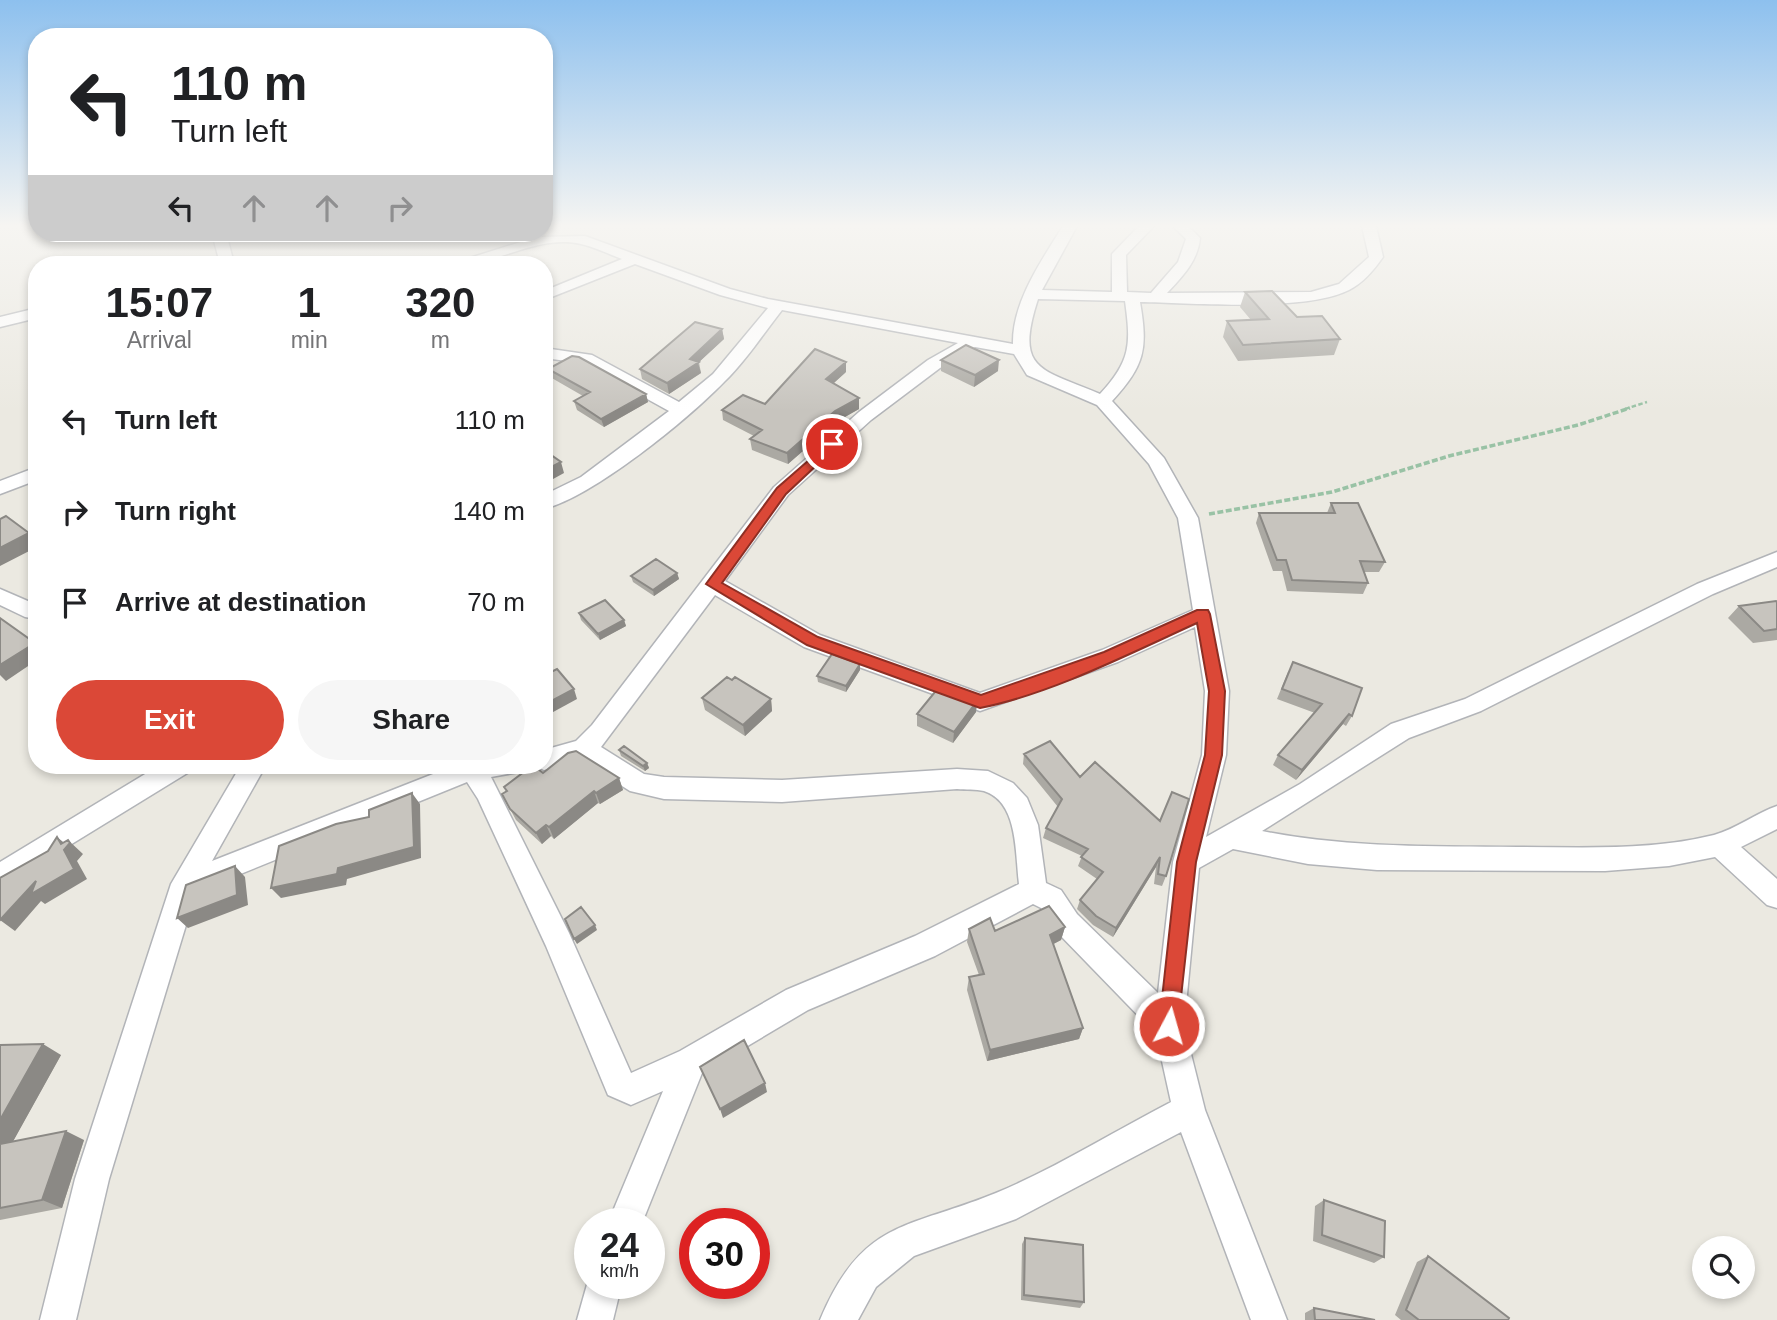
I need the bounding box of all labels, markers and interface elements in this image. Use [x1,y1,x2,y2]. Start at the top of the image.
icon: left [56,56,147,147]
text: 110 m [171,56,307,110]
text: Turn left [171,113,287,149]
icon: left [162,189,200,227]
icon: ahead [235,189,273,227]
icon: ahead [308,189,346,227]
icon: right [381,189,419,227]
text: 15:07 [106,279,213,326]
text: 1 [297,279,321,326]
text: 320 [405,279,475,326]
text: Arrival [127,327,192,353]
text: min [291,327,328,353]
text: m [431,327,450,353]
icon: left [56,402,94,440]
text: Turn left [115,405,217,435]
text: 110 m [455,405,525,435]
pin [802,414,862,474]
icon: arrive [813,425,851,463]
icon: right [56,493,94,531]
text: Turn right [115,496,236,526]
text: 140 m [453,496,525,526]
icon: arrive [56,584,94,622]
text: Arrive at destination [115,587,366,617]
text: 70 m [467,587,525,617]
button: Exit [56,680,284,760]
button: Share [298,680,525,760]
position arrow [1132,989,1206,1063]
speed limit sign: 30 [679,1208,770,1299]
text: 24 [600,1225,639,1264]
map controls [1692,1236,1755,1299]
button: search [1692,1236,1755,1299]
text: km/h [600,1261,639,1281]

